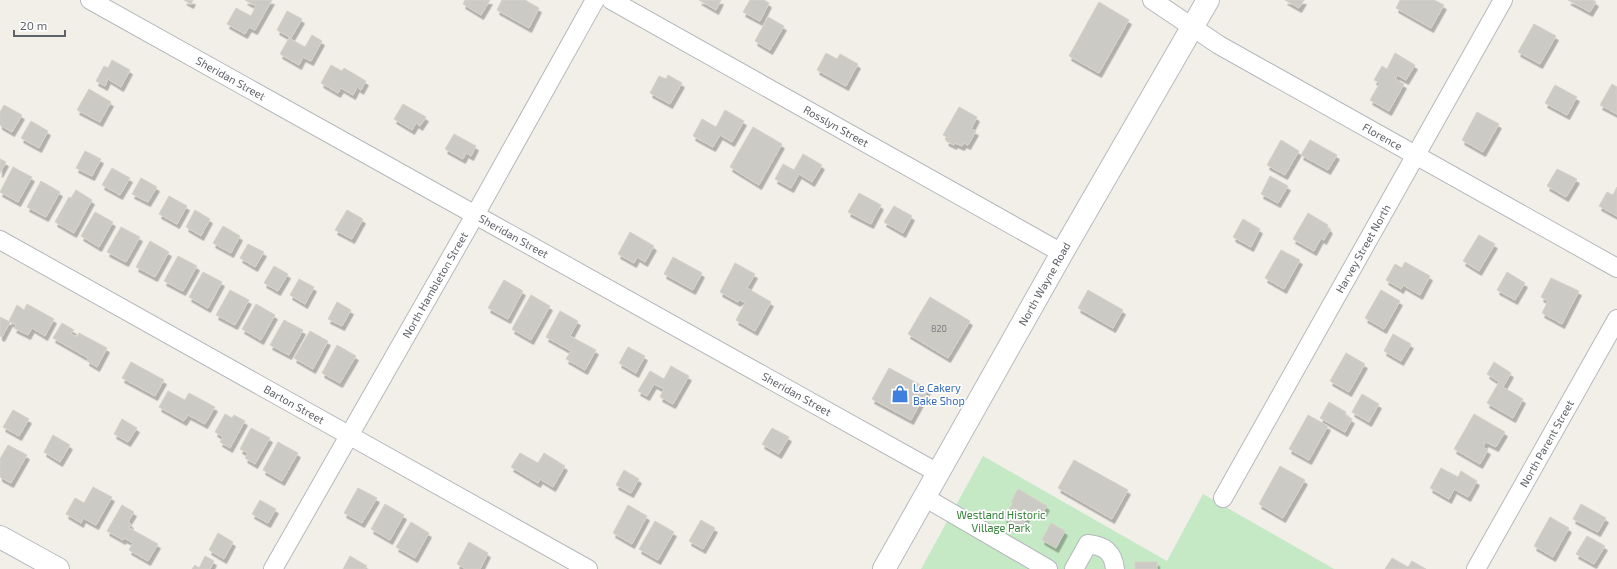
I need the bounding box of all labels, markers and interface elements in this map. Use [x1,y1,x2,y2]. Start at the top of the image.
scale bar [14,12,65,38]
text: 20 m [20,18,47,32]
street label: Sheridan Street [194,53,268,103]
street label: Rosslyn Street [801,102,871,149]
street label: Florence [1361,120,1405,152]
street label: Harvey Street North [1333,202,1393,295]
street label: Sheridan Street [477,211,551,260]
street label: North Hambleton Street [399,229,470,340]
street label: North Wayne Road [1015,240,1073,328]
house number: 820 [931,323,947,334]
street label: Sheridan Street [760,369,834,418]
place label: Le Cakery Bake Shop [913,381,965,407]
street label: Barton Street [262,382,327,426]
shop icon: Le Cakery Bake Shop [890,384,910,404]
street label: North Parent Street [1517,397,1576,489]
park label: Westland Historic Village Park [957,508,1046,534]

